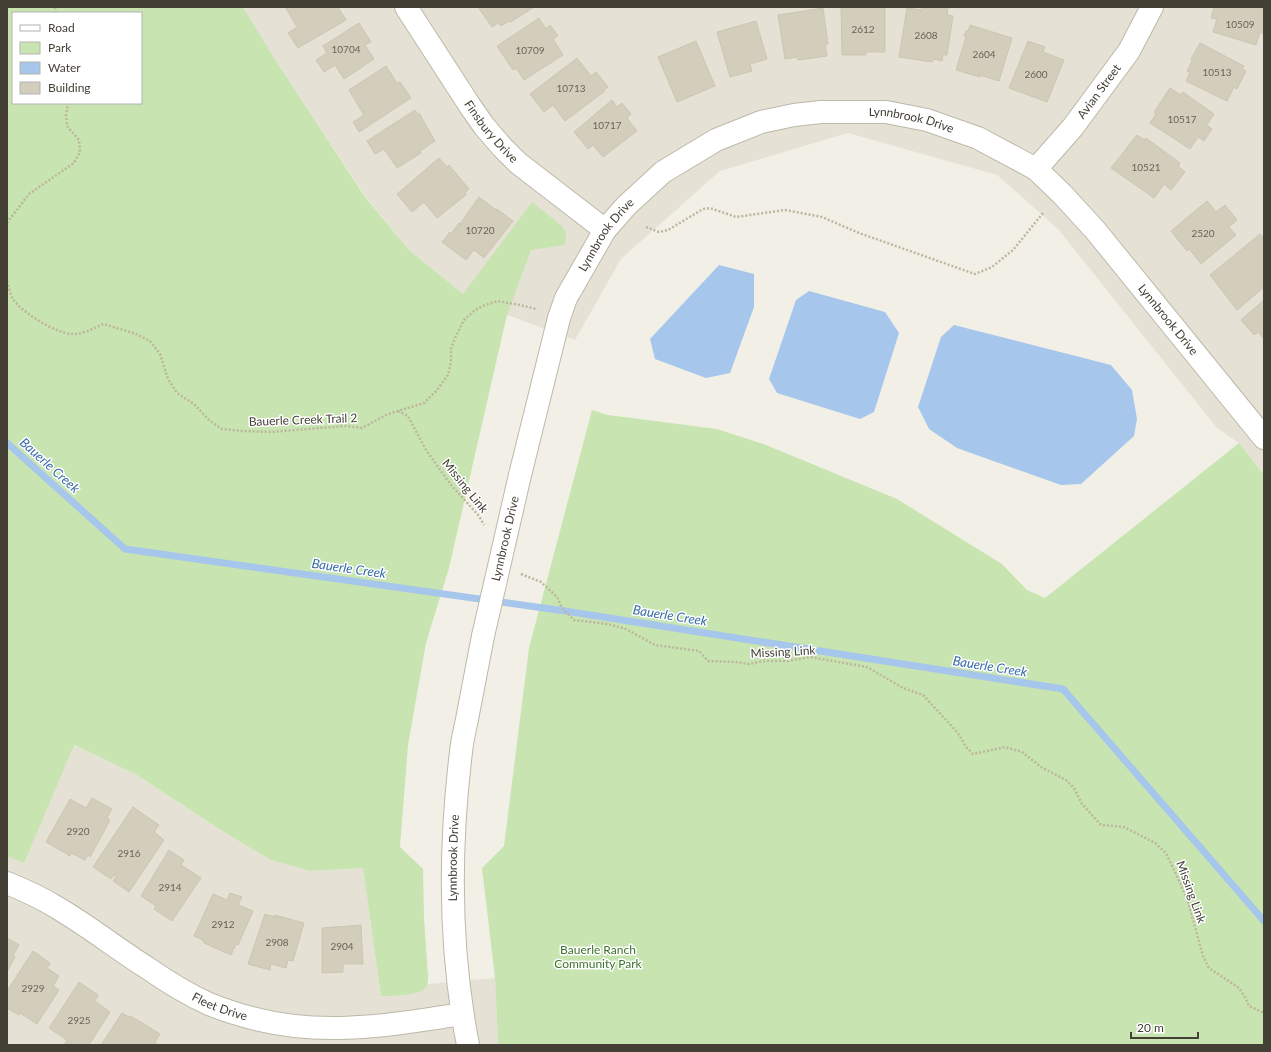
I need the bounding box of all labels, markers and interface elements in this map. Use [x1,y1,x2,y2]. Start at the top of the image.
legend [12,12,142,104]
house number: 10509 [1225,18,1255,30]
text: Road [48,20,75,35]
house number: 2612 [851,23,875,35]
house number: 2608 [914,29,938,41]
text: Park [48,40,72,55]
house number: 10704 [331,43,361,55]
house number: 10709 [515,44,545,56]
house number: 2604 [972,48,996,60]
text: Water [48,60,81,75]
street label: Avian Street [1074,60,1124,122]
house number: 10513 [1202,66,1232,78]
house number: 2600 [1024,68,1048,80]
text: Building [48,80,91,95]
house number: 10713 [556,82,586,94]
street label: Finsbury Drive [461,97,521,166]
street label: Lynnbrook Drive [869,104,956,136]
house number: 10517 [1167,113,1197,125]
house number: 10717 [592,119,622,131]
house number: 10521 [1131,161,1161,173]
street label: Lynnbrook Drive [575,195,637,274]
house number: 10720 [465,224,495,236]
house number: 2520 [1191,227,1215,239]
street label: Lynnbrook Drive [1135,281,1202,358]
street label: Bauerle Creek Trail 2 [248,410,358,429]
water label: Bauerle Creek [17,434,84,497]
street label: Missing Link [439,456,492,516]
street label: Lynnbrook Drive [488,494,522,582]
water label: Bauerle Creek [311,555,388,581]
water label: Bauerle Creek [632,601,709,629]
street label: Missing Link [750,642,817,661]
water label: Bauerle Creek [952,652,1029,680]
street label: Lynnbrook Drive [445,814,462,902]
house number: 2920 [66,825,90,837]
house number: 2916 [117,847,141,859]
street label: Missing Link [1173,859,1210,926]
house number: 2914 [158,881,182,893]
house number: 2912 [211,918,235,930]
house number: 2908 [265,936,289,948]
house number: 2904 [330,940,354,952]
park label: Bauerle Ranch Community Park [554,942,643,971]
house number: 2929 [21,982,45,994]
street label: Fleet Drive [190,989,249,1024]
house number: 2925 [67,1014,91,1026]
scale bar [1131,1014,1198,1040]
text: 20 m [1137,1020,1164,1035]

